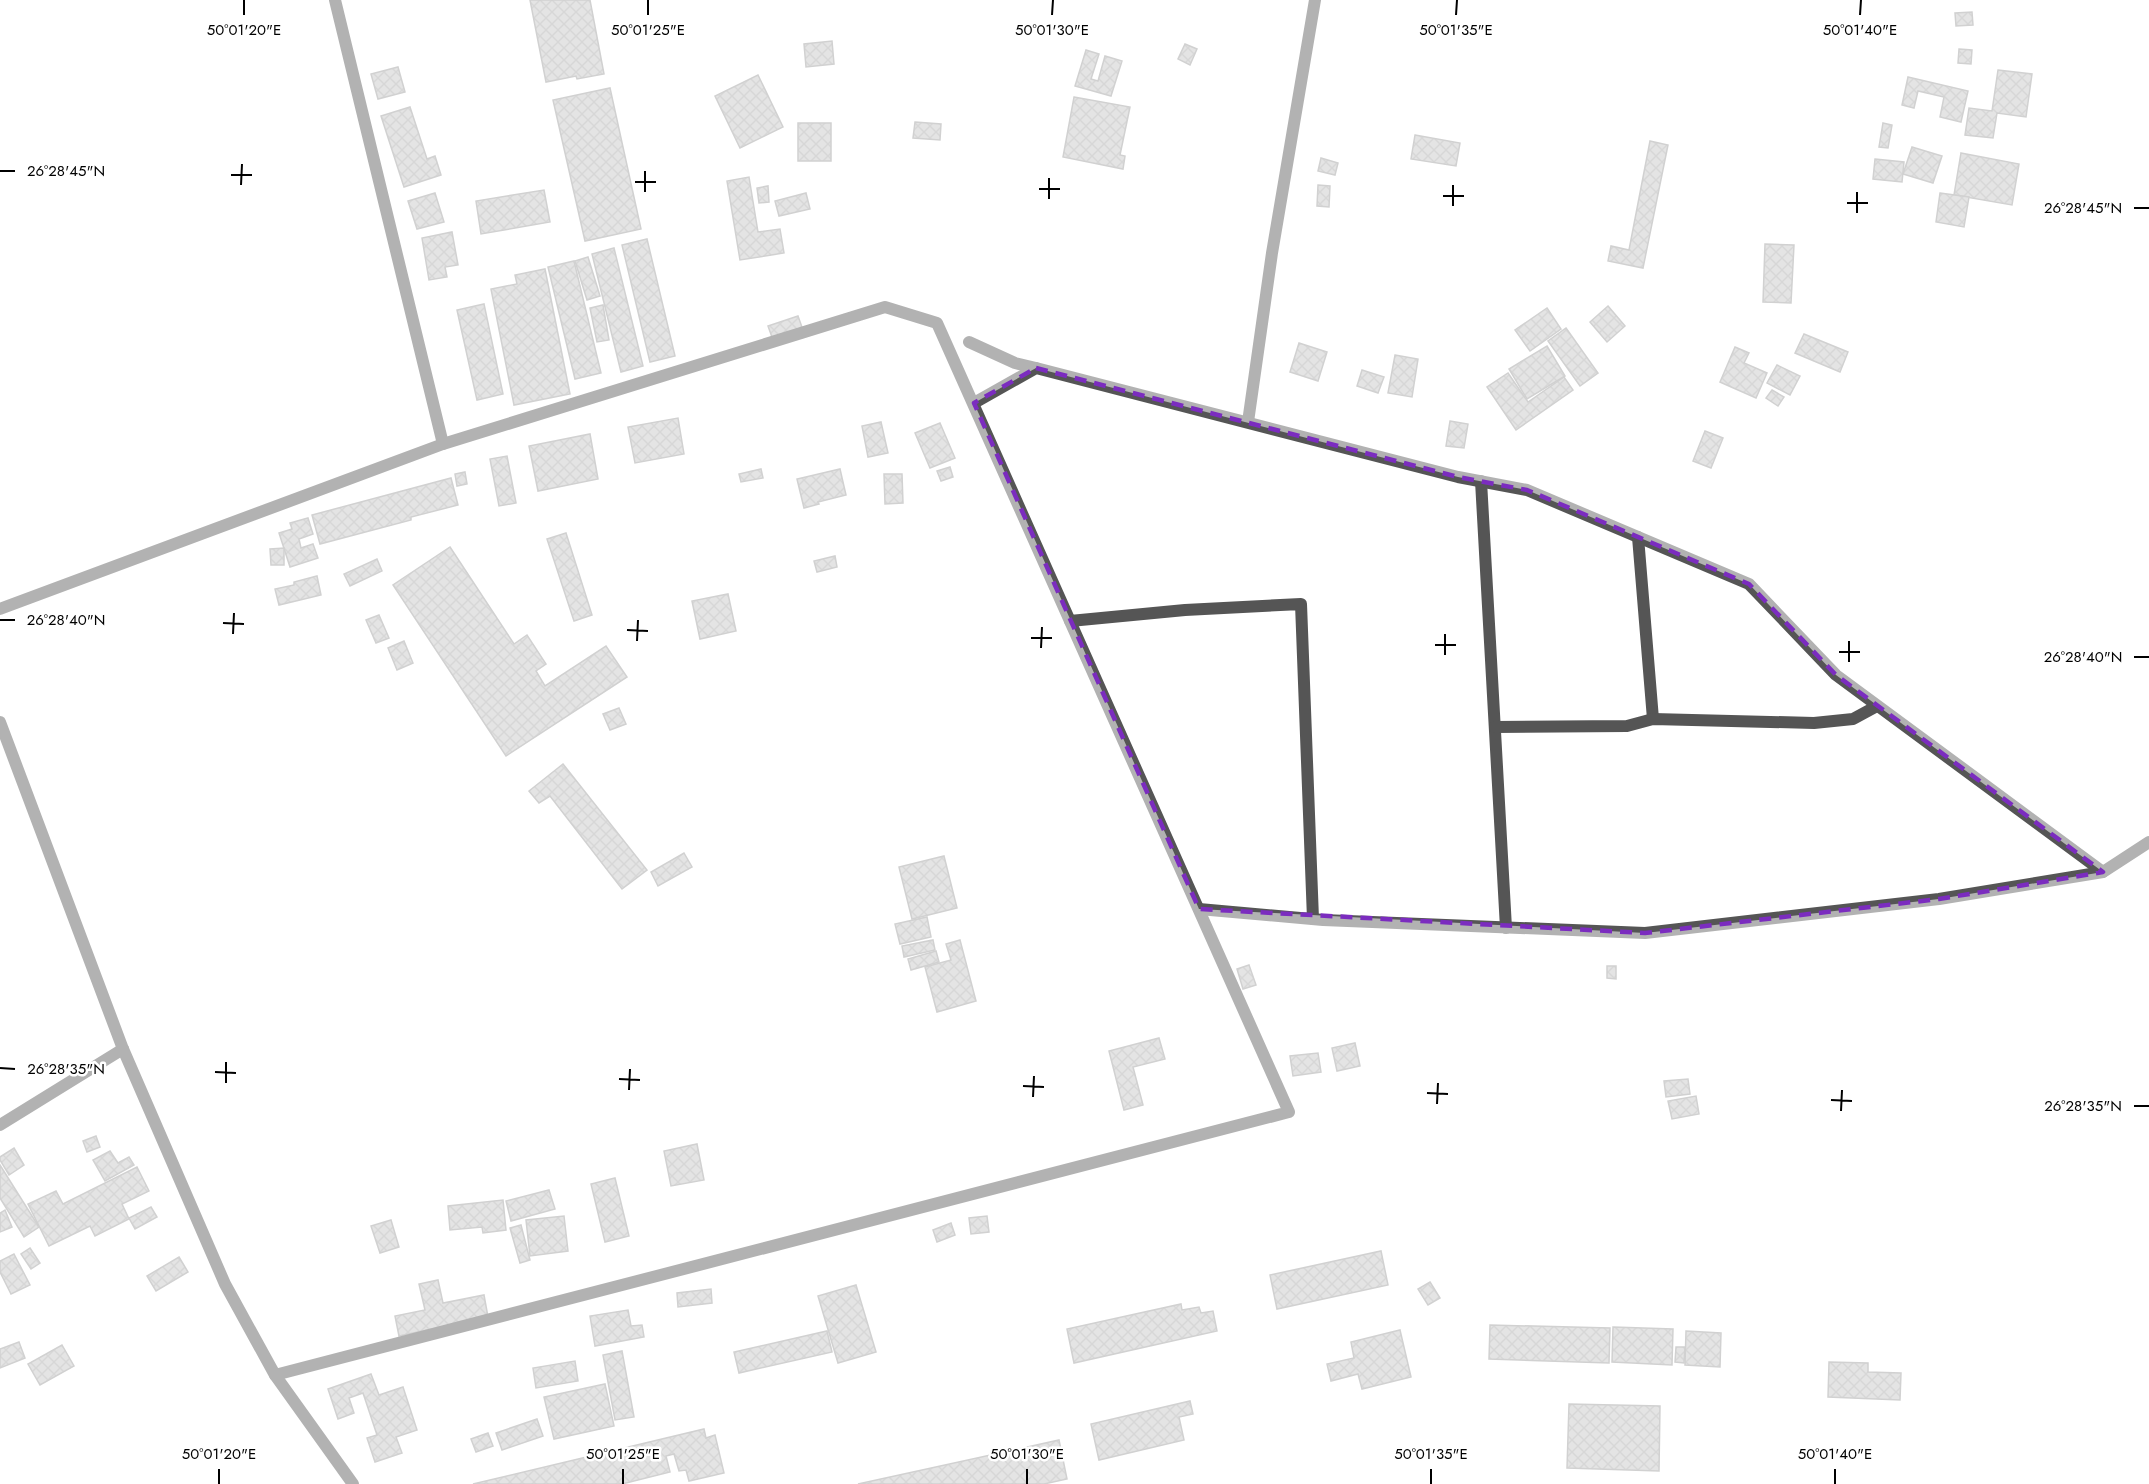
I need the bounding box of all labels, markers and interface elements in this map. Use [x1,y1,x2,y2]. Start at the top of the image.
text: 50°01'20"E [207,19,281,41]
text: 50°01'25"E [611,19,685,41]
text: 50°01'30"E [1015,19,1089,41]
text: 50°01'35"E [1419,19,1493,41]
text: 50°01'40"E [1823,19,1897,41]
text: 26°28'45"N [27,160,105,182]
text: 26°28'45"N [2044,197,2122,219]
text: 26°28'40"N [27,609,105,631]
text: 26°28'40"N [2044,646,2122,668]
text: 26°28'35"N [27,1058,105,1080]
text: 26°28'35"N [2044,1095,2122,1117]
text: 50°01'20"E [182,1443,256,1465]
text: 50°01'25"E [586,1443,660,1465]
text: 50°01'30"E [990,1443,1064,1465]
text: 50°01'35"E [1394,1443,1468,1465]
text: 50°01'40"E [1798,1443,1872,1465]

